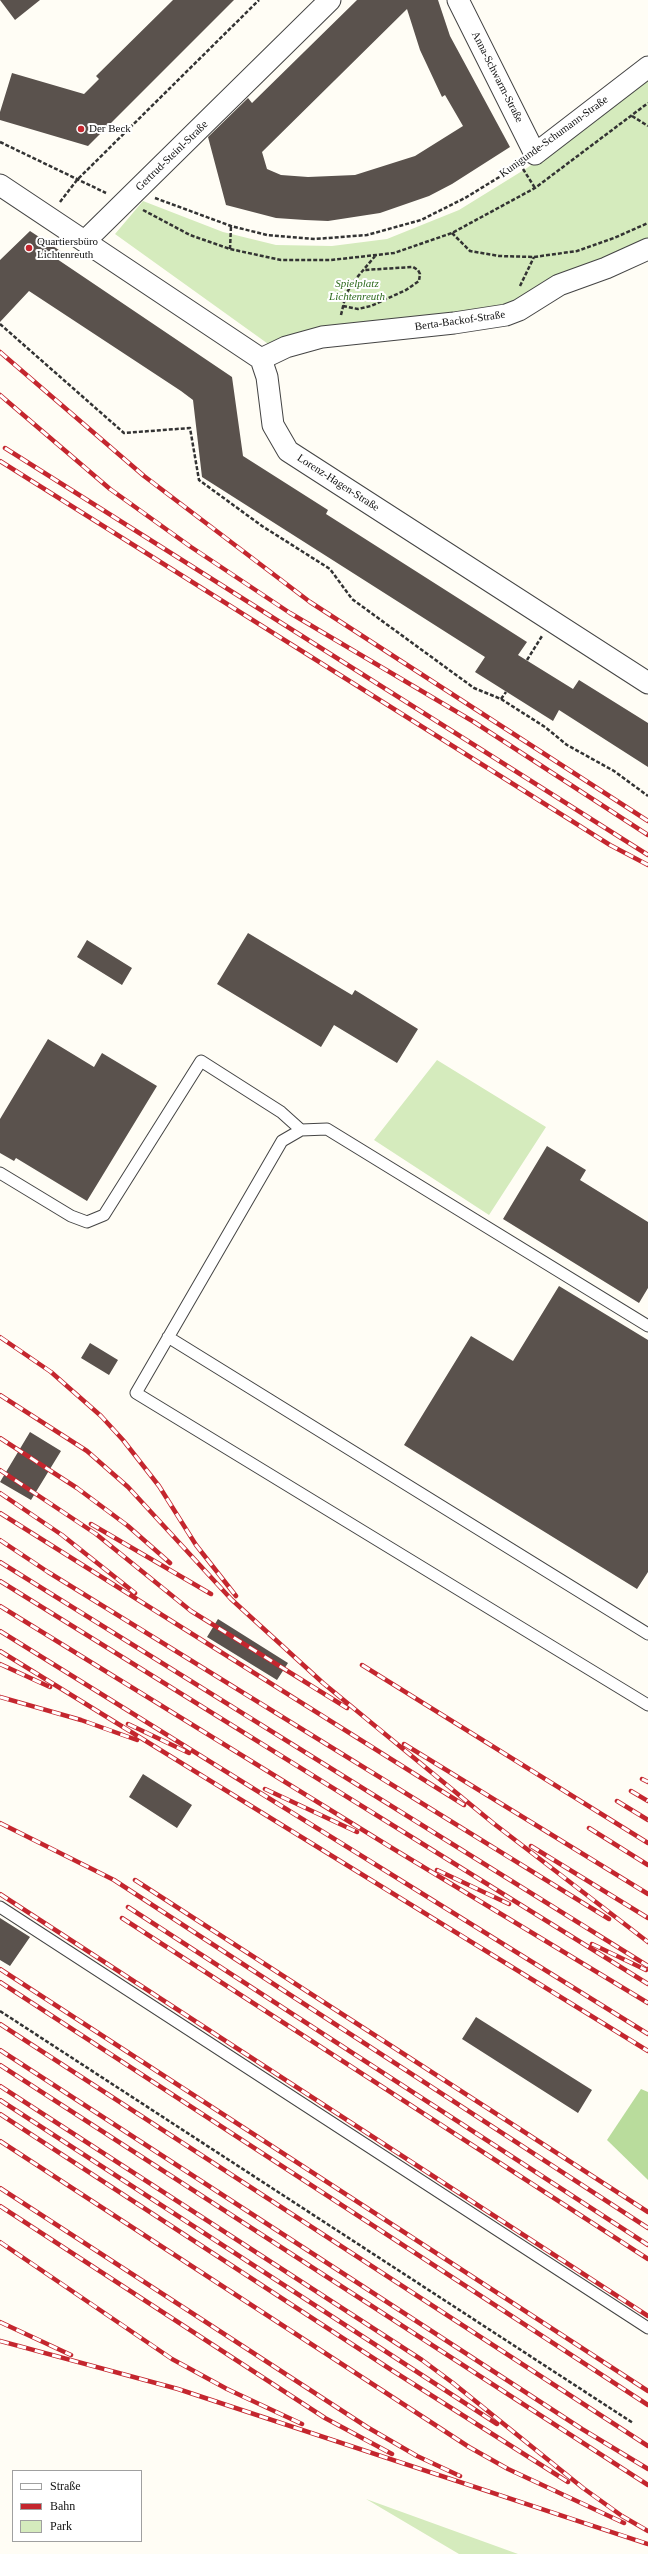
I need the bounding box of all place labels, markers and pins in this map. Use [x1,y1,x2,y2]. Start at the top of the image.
place label: Der Beck [89,122,131,136]
marker: Der Beck [76,124,86,134]
place label: Quartiersbüro Lichtenreuth [37,235,98,261]
marker: Quartiersbüro Lichtenreuth [24,243,34,253]

